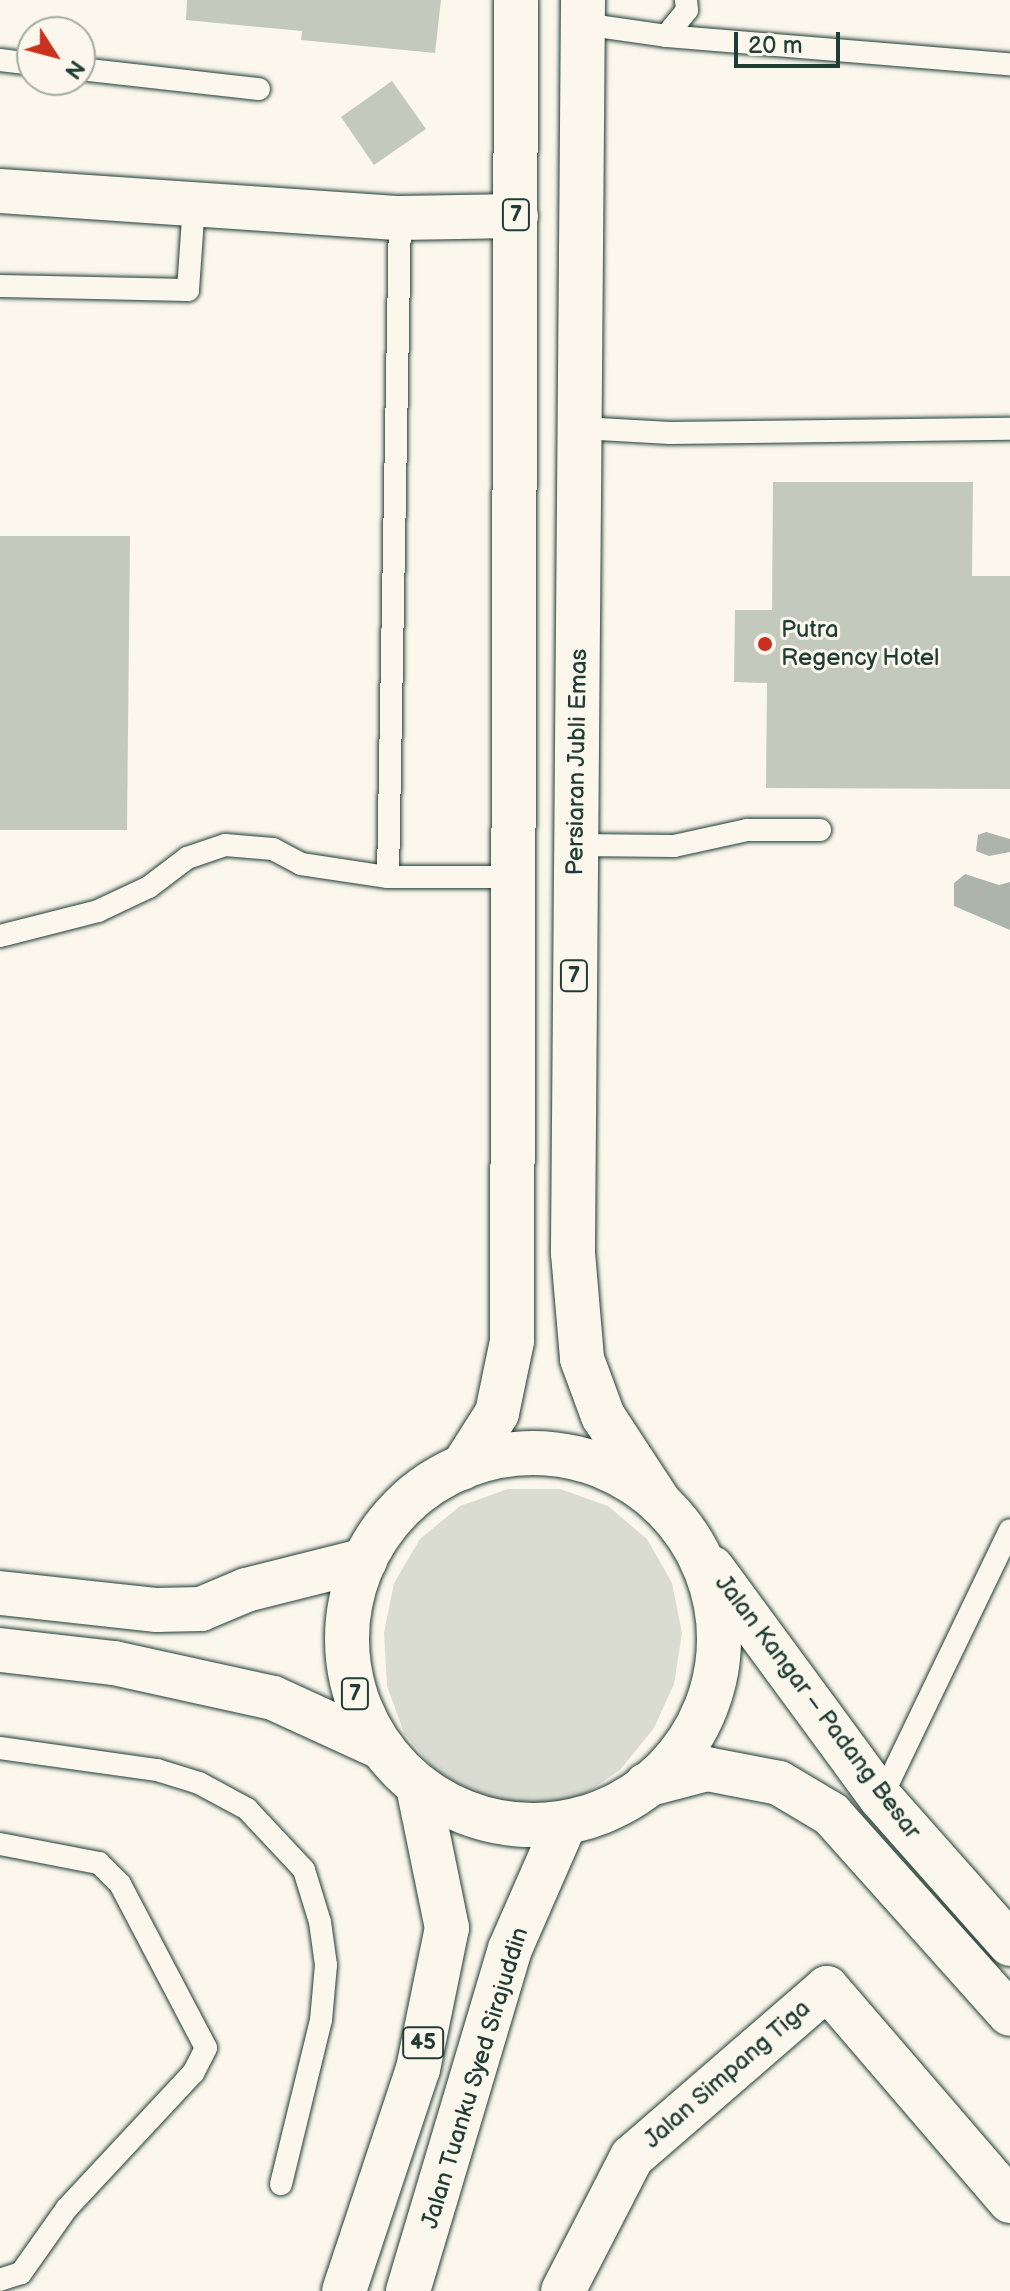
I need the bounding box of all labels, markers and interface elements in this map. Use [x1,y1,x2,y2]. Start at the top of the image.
north arrow [16,16,96,96]
scale bar [738,16,844,66]
text: 20 m [748,31,803,60]
text: N [58,55,90,84]
road number: 7 [500,197,532,233]
place label: Putra Regency Hotel [781,616,941,672]
marker: Putra Regency Hotel [756,635,774,653]
street label: Persiaran Jubli Emas [561,648,593,876]
road number: 7 [558,958,590,994]
street label: Jalan Kangar – Padang Besar [709,1568,927,1846]
road number: 7 [339,1676,371,1712]
street label: Jalan Tuanku Syed Sirajuddin [415,1923,535,2233]
street label: Jalan Simpang Tiga [637,1993,817,2155]
road number: 45 [401,2025,445,2061]

